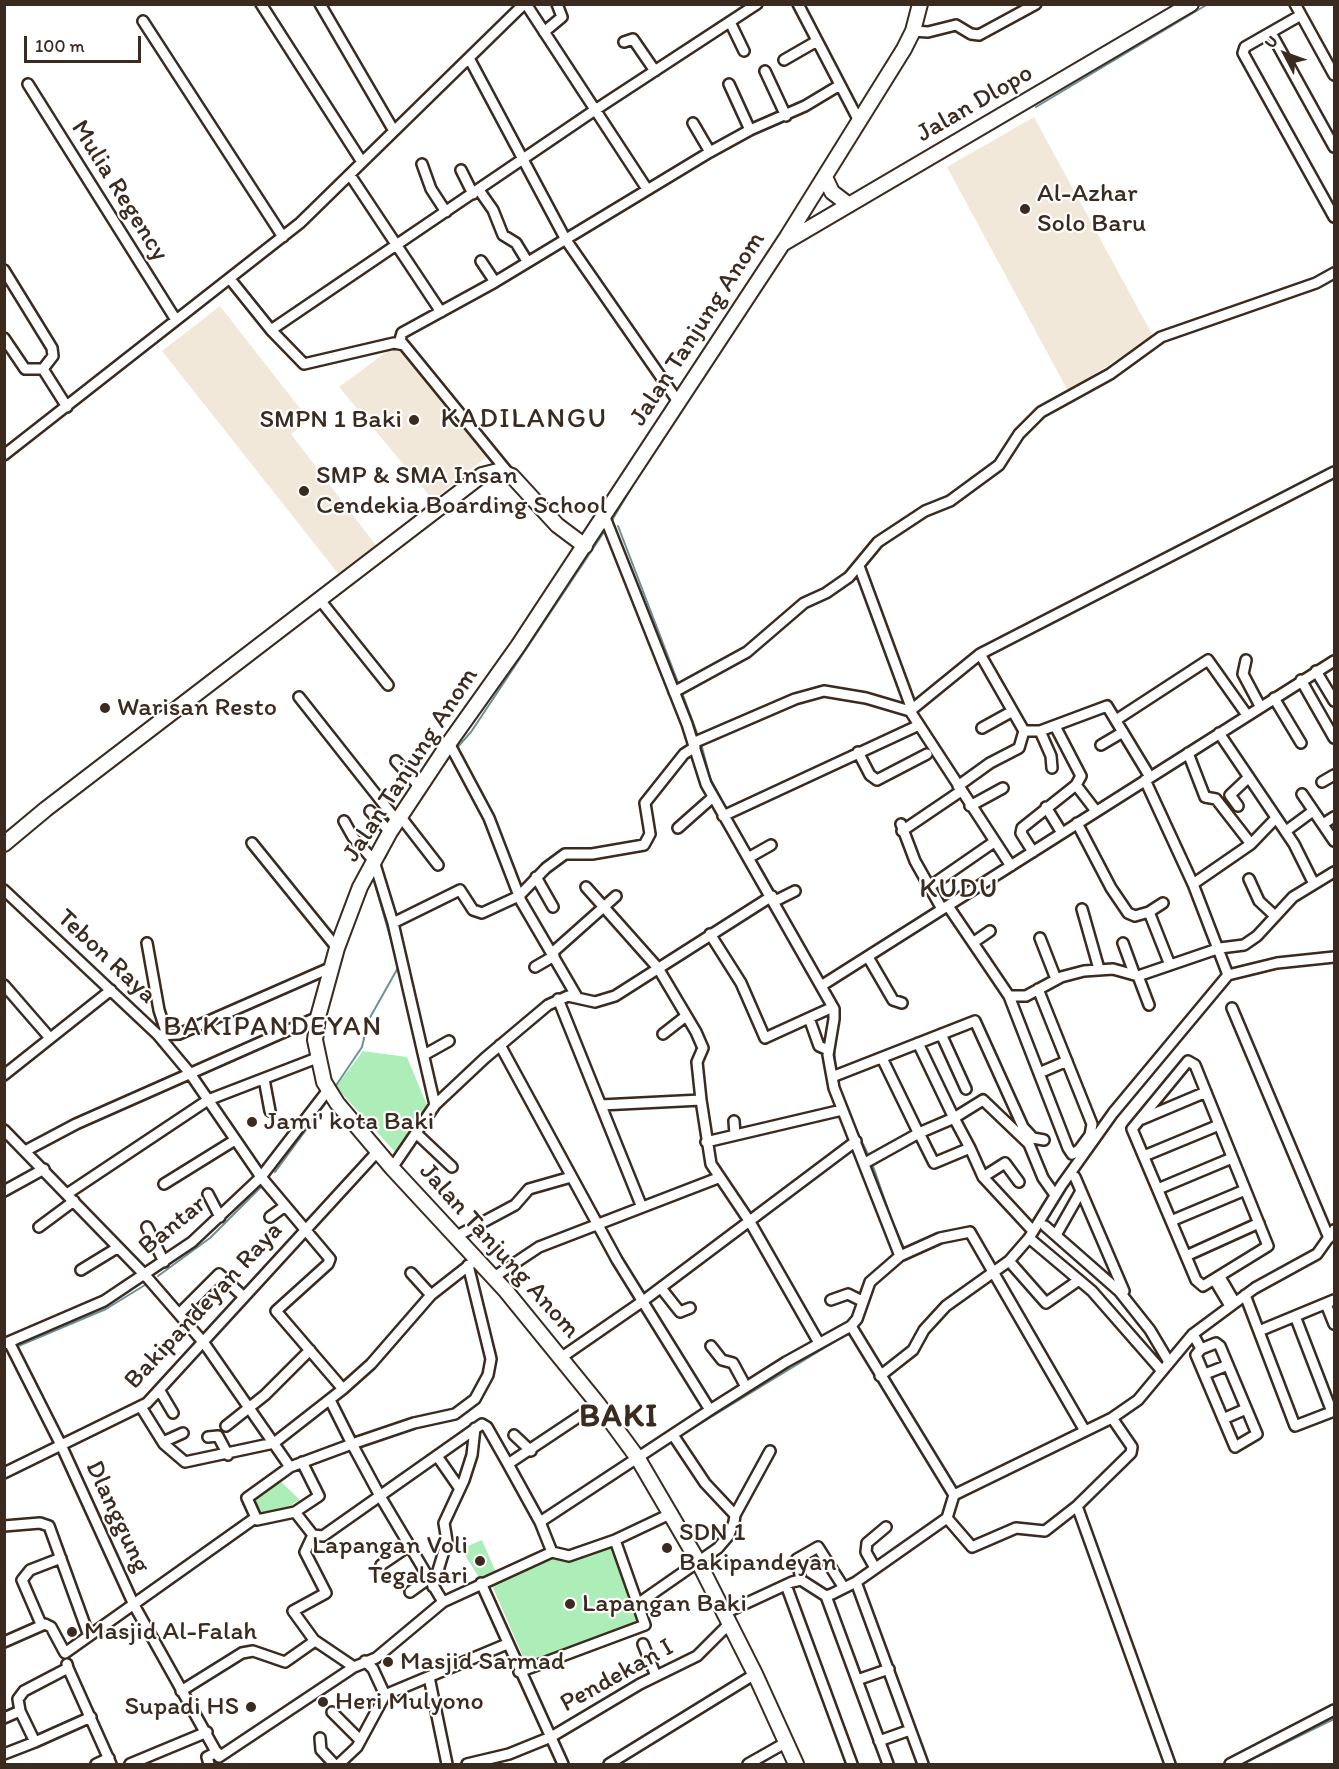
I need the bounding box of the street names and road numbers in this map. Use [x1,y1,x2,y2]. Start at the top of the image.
street label: Jalan Dlopo [911,58,1039,150]
street label: Mulia Regency [63,115,175,267]
street label: Jalan Tanjung Anom [623,226,773,432]
street label: Jalan Tanjung Anom [336,662,486,868]
street label: Tebon Raya [50,903,162,1011]
street label: Jalan Tanjung Anom [412,1157,586,1345]
street label: Bantar [133,1189,213,1263]
street label: Bakipandeyan Raya [118,1216,290,1396]
street label: Dlanggung [77,1456,157,1578]
street label: Pendekan I [555,1632,679,1720]

